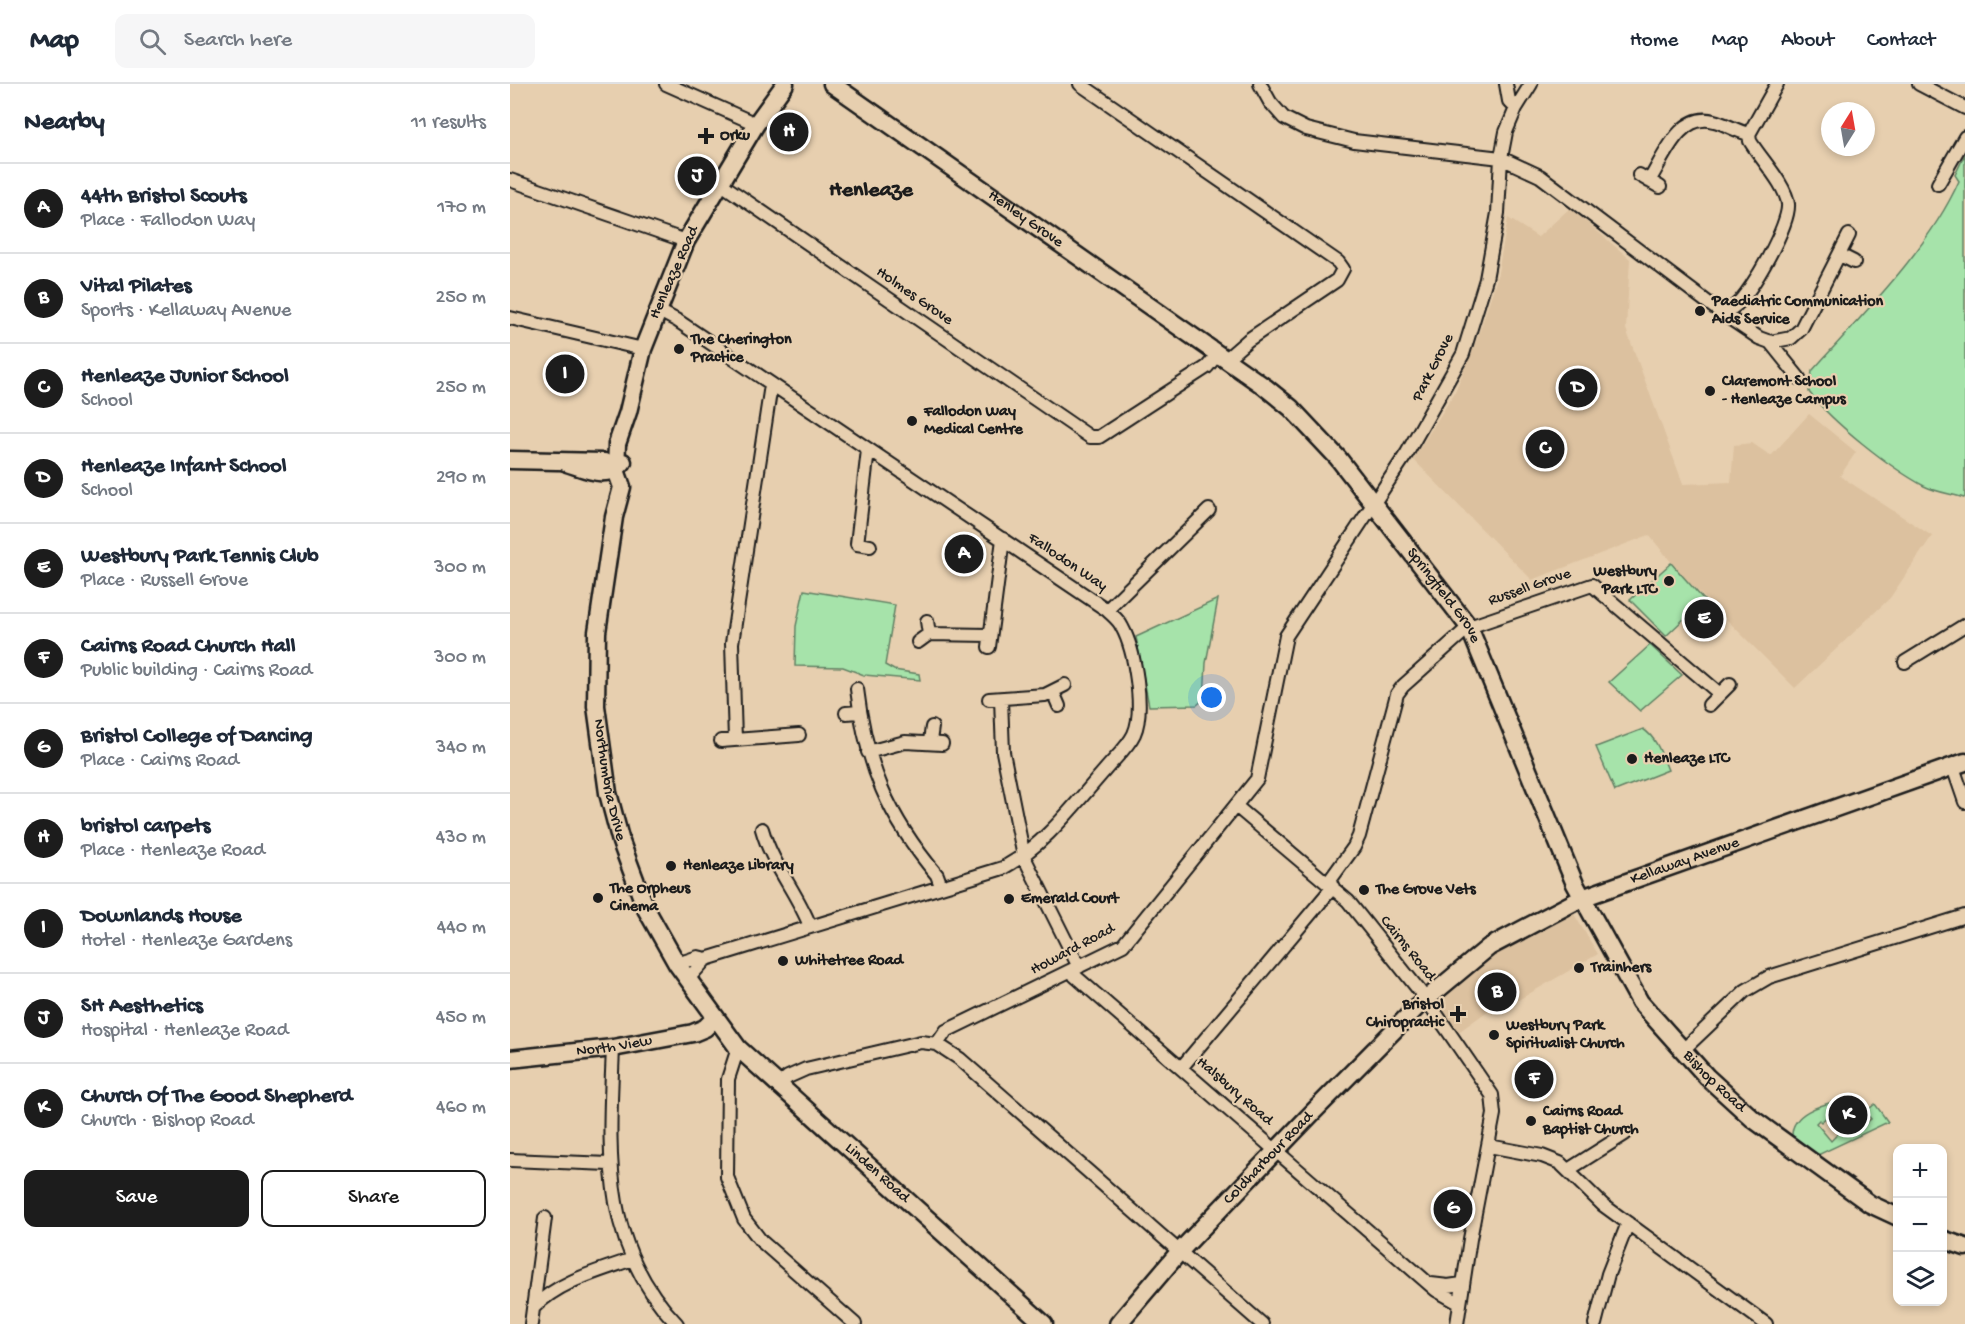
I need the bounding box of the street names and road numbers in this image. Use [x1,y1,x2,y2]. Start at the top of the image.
street label: Henley Grove [984,186,1067,253]
street label: Henleaze Road [646,222,705,322]
street label: Holmes Grove [872,264,957,331]
street label: Park Grove [1408,330,1460,406]
street label: Fallodon Way [1023,529,1110,597]
street label: Springfield Grove [1402,544,1484,647]
street label: Russell Grove [1486,565,1575,611]
street label: Northumbria Drive [588,718,630,844]
street label: Kellaway Avenue [1628,833,1743,890]
street label: Cairns Road [1375,912,1440,987]
street label: Howard Road [1028,919,1120,980]
street label: North View [575,1031,654,1061]
street label: Bishop Road [1678,1046,1751,1118]
street label: Halsbury Road [1192,1053,1278,1132]
street label: Coldharbour Road [1220,1107,1319,1209]
street label: Linden Road [840,1139,915,1209]

